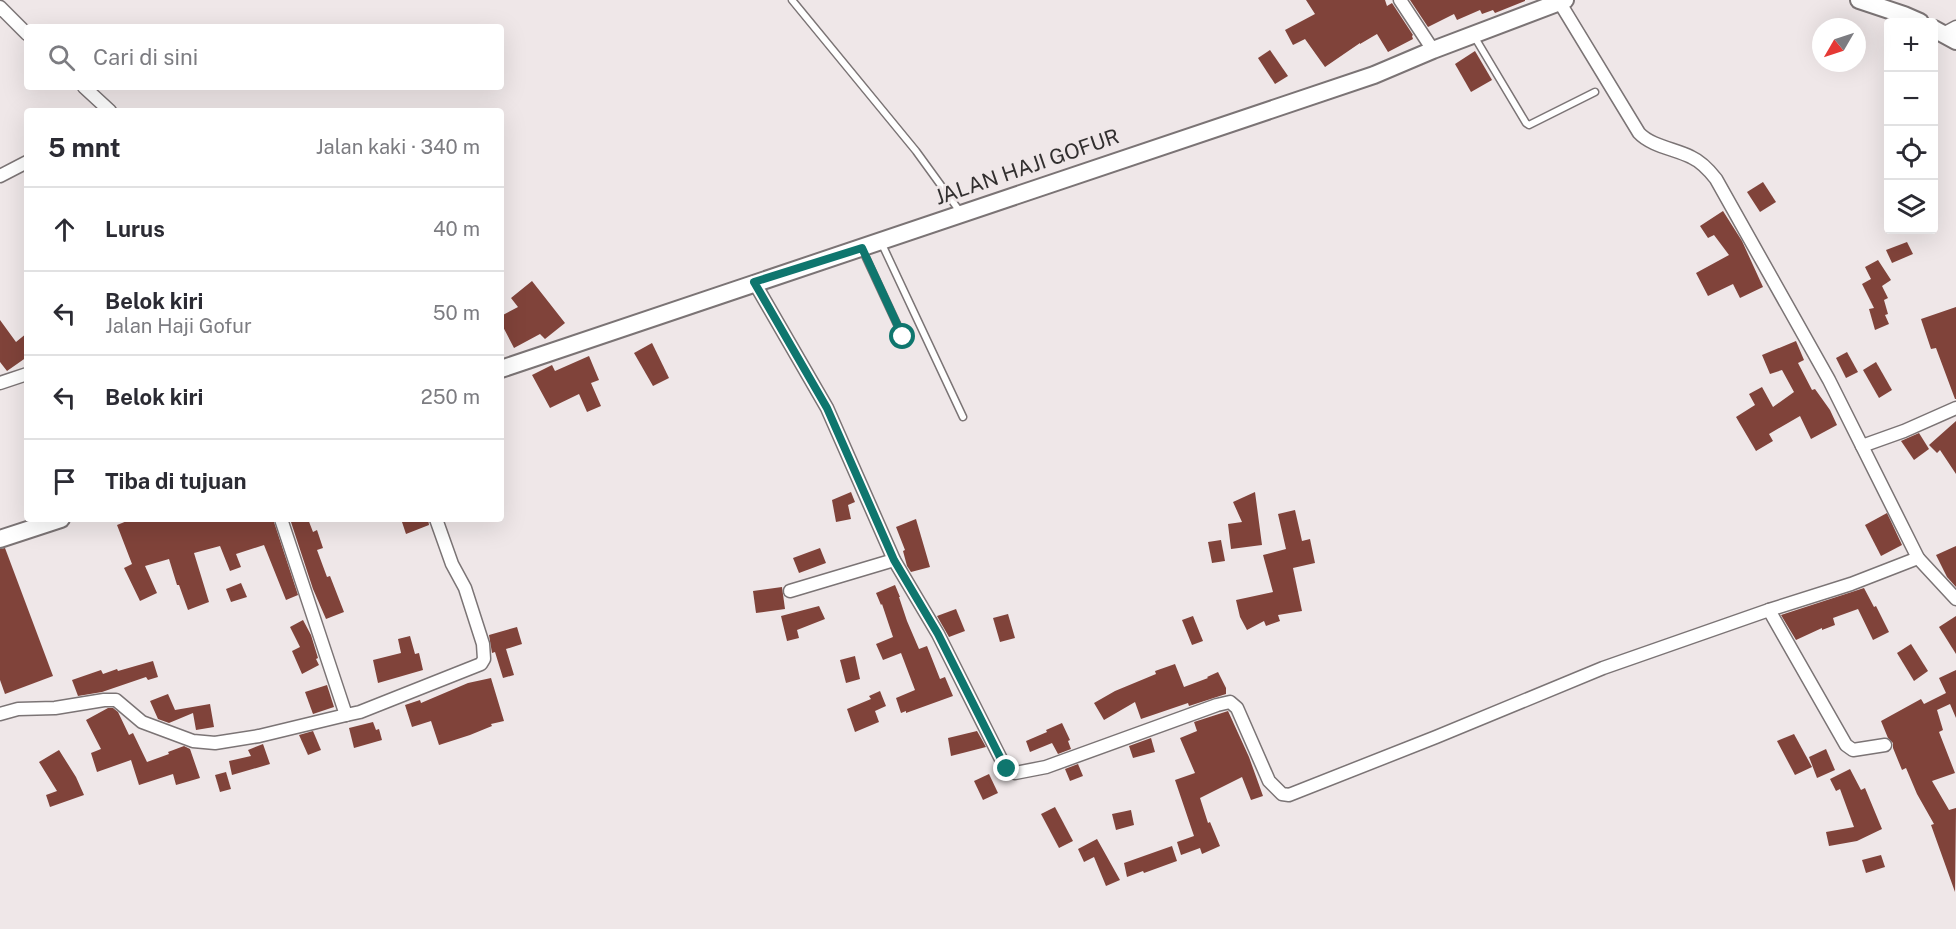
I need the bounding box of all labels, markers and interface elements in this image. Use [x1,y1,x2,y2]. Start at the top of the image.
north arrow [1812,18,1866,72]
map controls [1884,18,1938,234]
button: + [1884,18,1938,72]
search box [24,24,504,90]
icon: search [45,41,78,74]
text: Cari di sini [93,44,198,70]
button: − [1884,72,1938,126]
street label: JALAN HAJI GOFUR [931,123,1122,210]
button: locate [1884,126,1938,180]
text: 5 mnt [48,132,120,163]
text: Jalan kaki · 340 m [316,135,480,159]
button: layers [1884,180,1938,234]
icon: ahead [48,213,81,246]
text: Lurus [105,216,165,242]
text: 40 m [433,217,480,241]
text: Belok kiri [105,288,203,314]
icon: left [48,297,81,330]
text: 50 m [433,301,480,325]
text: Jalan Haji Gofur [105,314,252,338]
route start [889,323,915,349]
icon: left [48,381,81,414]
text: Belok kiri [105,384,203,410]
text: 250 m [421,385,480,409]
icon: arrive [48,465,81,498]
text: Tiba di tujuan [105,468,246,494]
route end [993,755,1019,781]

